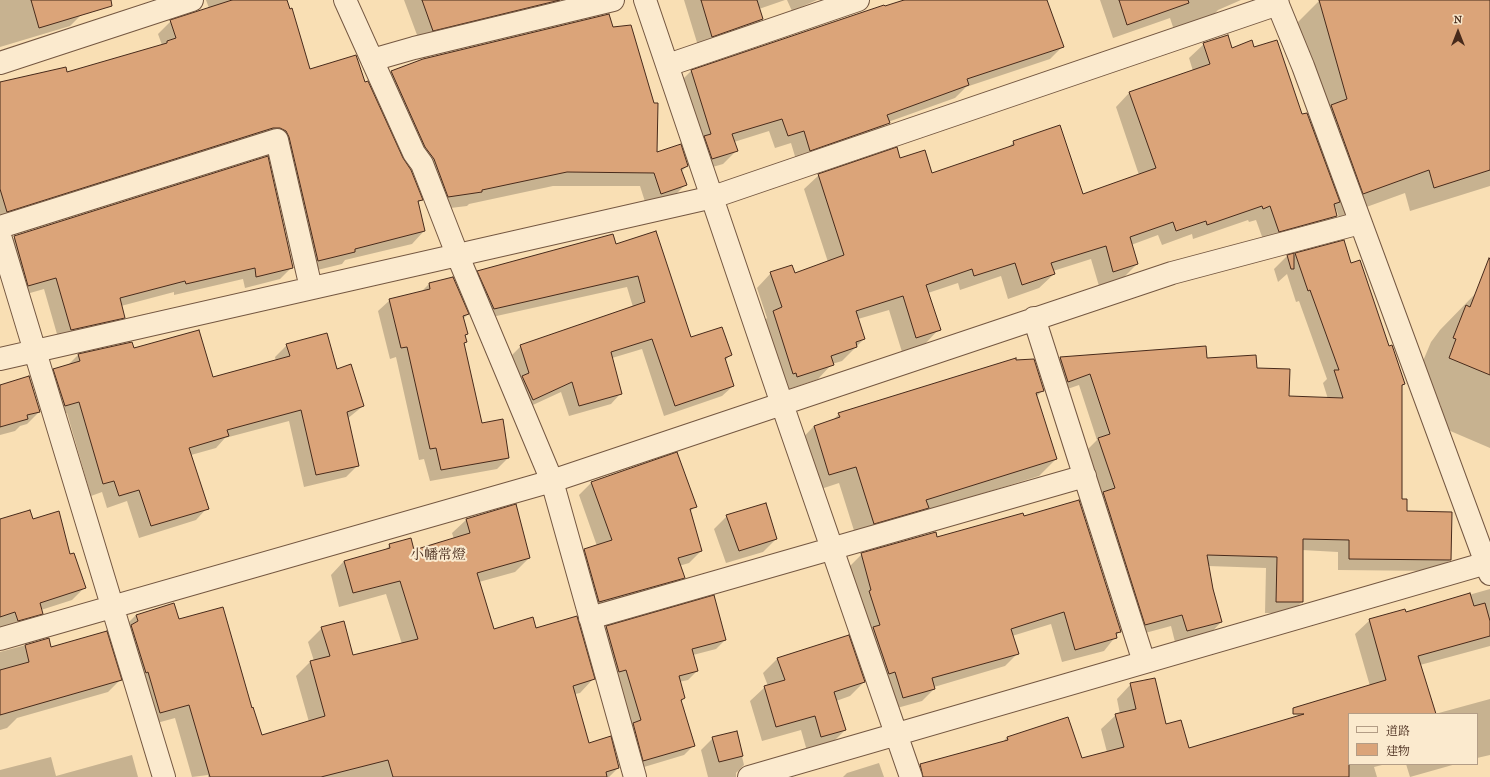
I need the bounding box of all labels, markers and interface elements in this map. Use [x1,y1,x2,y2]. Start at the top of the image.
north arrow [1438,12,1478,52]
text: N [1454,13,1462,26]
district label: 小幡常燈 [410,548,466,564]
legend [1348,713,1478,765]
text: 道路 [1386,724,1410,738]
text: 建物 [1386,744,1410,758]

